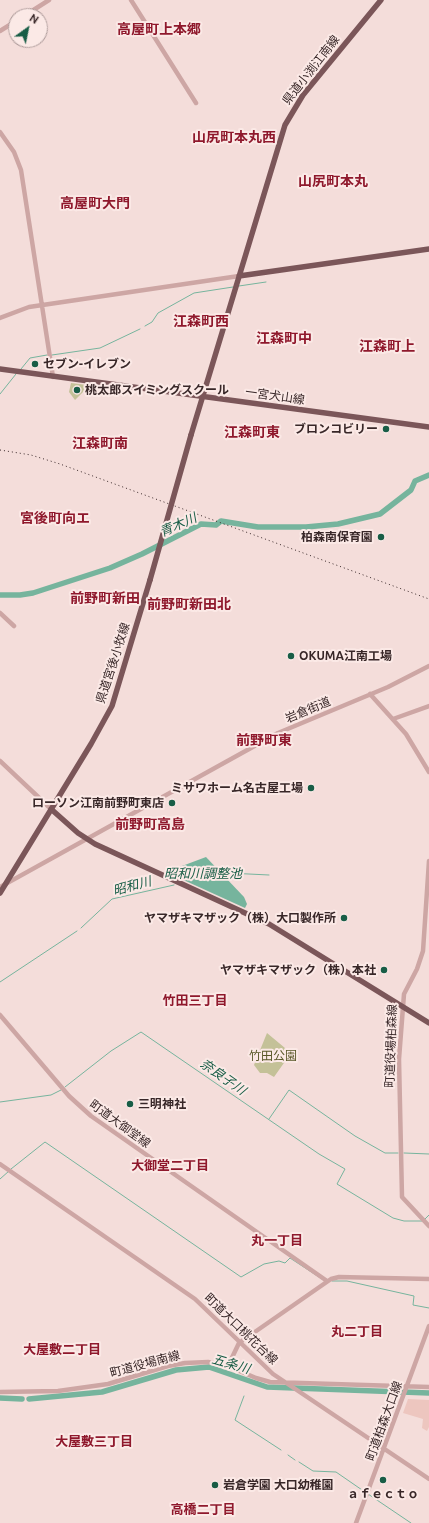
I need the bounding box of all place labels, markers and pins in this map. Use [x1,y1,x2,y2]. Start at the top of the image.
place label: セブン-イレブン [43,357,131,371]
marker: セブン-イレブン [30,359,40,369]
place label: 桃太郎スイミングスクール [85,383,229,397]
marker: 桃太郎スイミングスクール [72,385,82,395]
place label: ブロンコビリー [294,422,378,436]
marker: ブロンコビリー [381,424,391,434]
place label: 柏森南保育園 [301,530,373,544]
marker: 柏森南保育園 [376,532,386,542]
place label: OKUMA江南工場 [299,649,392,663]
marker: OKUMA江南工場 [286,651,296,661]
place label: ミサワホーム名古屋工場 [171,781,303,795]
marker: ミサワホーム名古屋工場 [306,783,316,793]
place label: ローソン江南前野町東店 [32,796,164,810]
marker: ローソン江南前野町東店 [167,798,177,808]
place label: ヤマザキマザック（株）大口製作所 [144,911,336,925]
marker: ヤマザキマザック（株）大口製作所 [339,913,349,923]
place label: ヤマザキマザック（株）本社 [220,963,376,977]
marker: ヤマザキマザック（株）本社 [379,965,389,975]
place label: 三明神社 [138,1097,186,1111]
marker: 三明神社 [125,1099,135,1109]
marker: ａｆｅｃｔｏ [378,1475,388,1485]
place label: 岩倉学園 大口幼稚園 [223,1478,334,1492]
marker: 岩倉学園 大口幼稚園 [210,1480,220,1490]
place label: ａｆｅｃｔｏ [347,1487,419,1501]

